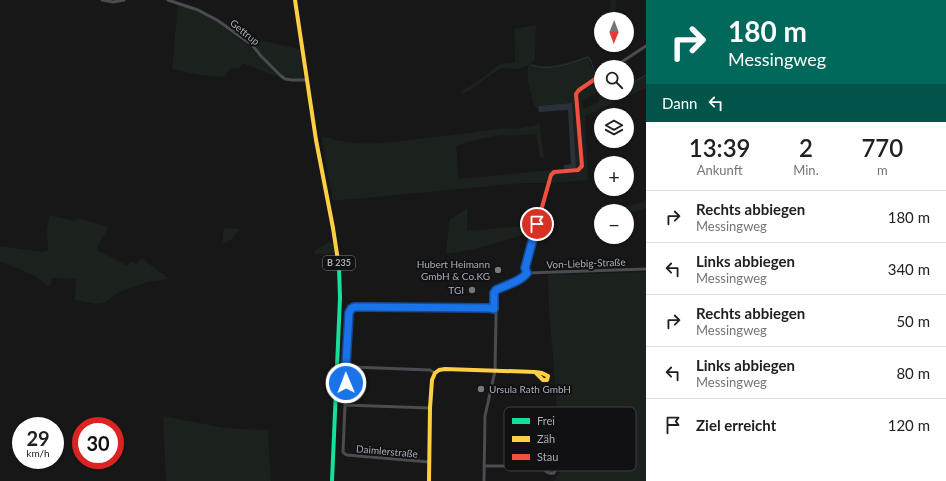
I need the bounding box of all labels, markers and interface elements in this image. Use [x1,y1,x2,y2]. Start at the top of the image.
north arrow [594,12,634,52]
map controls [594,12,634,244]
text: 180 m [728,14,807,48]
icon: right [662,16,714,68]
street label: Gettrup [228,17,262,48]
text: Messingweg [728,48,826,70]
button: search [594,60,634,100]
icon: left [705,92,727,114]
text: Dann [662,94,697,112]
button: layers [594,108,634,148]
text: 13:39 [689,133,751,162]
text: 2 [799,133,813,162]
text: 770 [861,133,903,162]
button: + [594,156,634,196]
text: Ankunft [697,162,743,178]
text: Min. [793,162,819,178]
text: m [877,162,888,178]
text: Rechts abbiegen [696,200,805,218]
button: − [594,204,634,244]
icon: right [662,206,684,228]
pin [520,207,554,241]
text: 180 m [888,208,930,226]
icon: arrive [526,213,548,235]
text: Messingweg [696,218,767,234]
text: Links abbiegen [696,252,795,270]
road number: B 235 [323,256,355,270]
street label: Von-Liebig-Straße [546,256,626,270]
place label: Hubert Heimann GmbH & Co.KG [417,258,490,282]
icon: left [662,258,684,280]
text: 340 m [888,260,930,278]
marker: Hubert Heimann GmbH & Co.KG [493,265,503,275]
text: Messingweg [696,270,767,286]
place label: TGI [448,284,464,296]
marker: TGI [467,285,477,295]
text: Rechts abbiegen [696,304,805,322]
icon: right [662,310,684,332]
text: 50 m [896,312,930,330]
text: Messingweg [696,322,767,338]
text: Links abbiegen [696,356,795,374]
position arrow [325,362,367,404]
icon: left [662,362,684,384]
text: 80 m [896,364,930,382]
text: Messingweg [696,374,767,390]
place label: Ursula Rath GmbH [489,383,571,395]
marker: Ursula Rath GmbH [476,384,486,394]
legend [504,407,636,471]
text: Frei [537,414,555,427]
icon: arrive [662,414,684,436]
text: Ziel erreicht [696,416,776,434]
text: 120 m [888,416,930,434]
speed limit sign: 30 [72,417,124,469]
text: 29 [26,426,50,450]
text: Zäh [537,432,555,445]
street label: Daimlerstraße [356,442,418,460]
text: km/h [26,447,50,459]
text: Stau [537,450,558,463]

